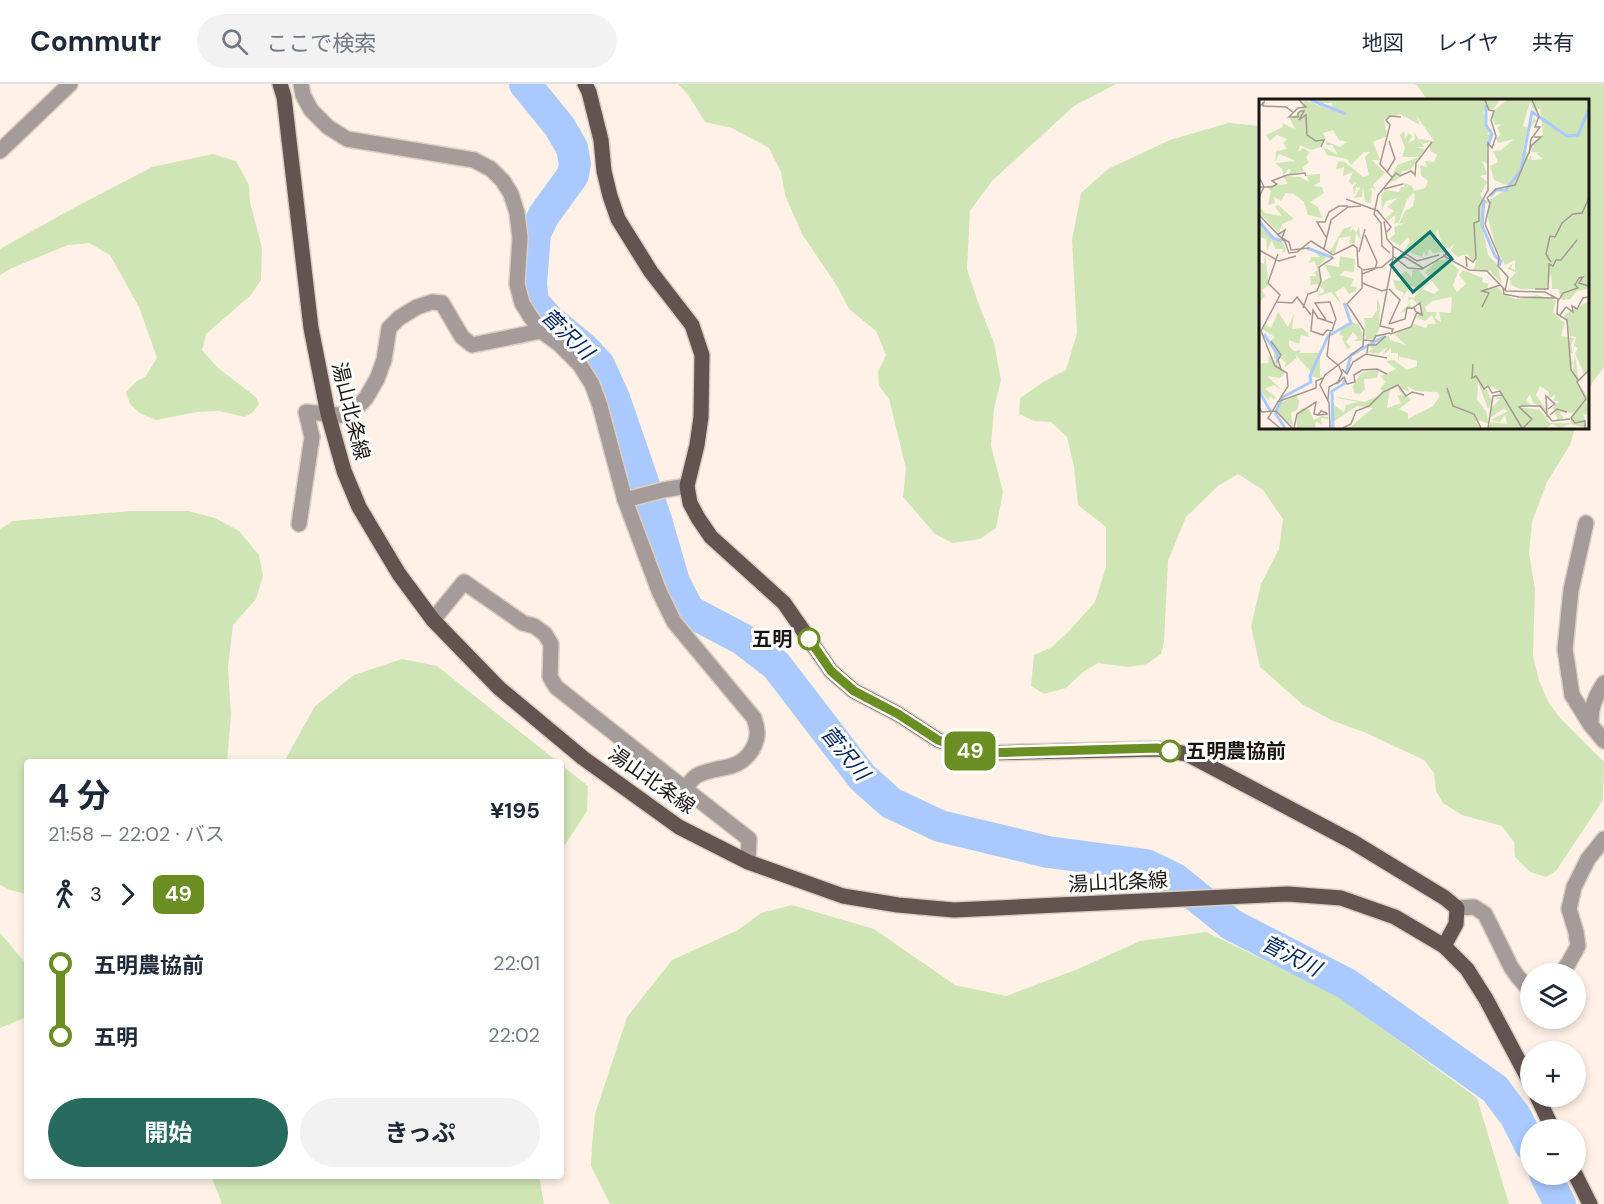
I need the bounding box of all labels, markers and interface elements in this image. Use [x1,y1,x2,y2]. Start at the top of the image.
search box [197,14,617,68]
text: Commutr [30,23,161,60]
icon: search [218,25,251,58]
text: ここで検索 [266,29,376,58]
text: 地図 [1362,29,1404,57]
text: レイヤ [1437,29,1499,57]
text: 共有 [1532,29,1574,57]
inset map [1259,99,1589,429]
water label: 菅沢川 [535,302,601,367]
street label: 湯山北条線 [326,359,376,463]
place label: 五明 [752,626,792,652]
marker: 五明 [798,628,820,650]
water label: 菅沢川 [814,720,877,788]
line badge: 49 [943,732,997,770]
text: 49 [957,737,984,765]
place label: 五明農協前 [1186,738,1286,764]
marker: 五明農協前 [1159,740,1181,762]
street label: 湯山北条線 [604,741,700,819]
text: 4 分 [48,774,110,817]
text: ¥195 [490,796,540,825]
text: 21:58 – 22:02 · バス [48,821,225,847]
street label: 湯山北条線 [1067,866,1169,898]
icon: walk [48,878,81,911]
icon: forward [111,878,144,911]
text: 49 [165,880,192,908]
text: 3 [90,881,102,907]
water label: 菅沢川 [1257,929,1327,984]
text: 22:01 [493,950,540,976]
text: 五明農協前 [94,951,204,980]
map controls [1520,963,1586,1185]
button: layers [1520,963,1586,1029]
text: 22:02 [488,1022,540,1048]
text: 五明 [94,1023,138,1052]
button: + [1520,1041,1586,1107]
button: 開始 [48,1098,288,1167]
button: きっぷ [300,1098,540,1167]
button: − [1520,1119,1586,1185]

